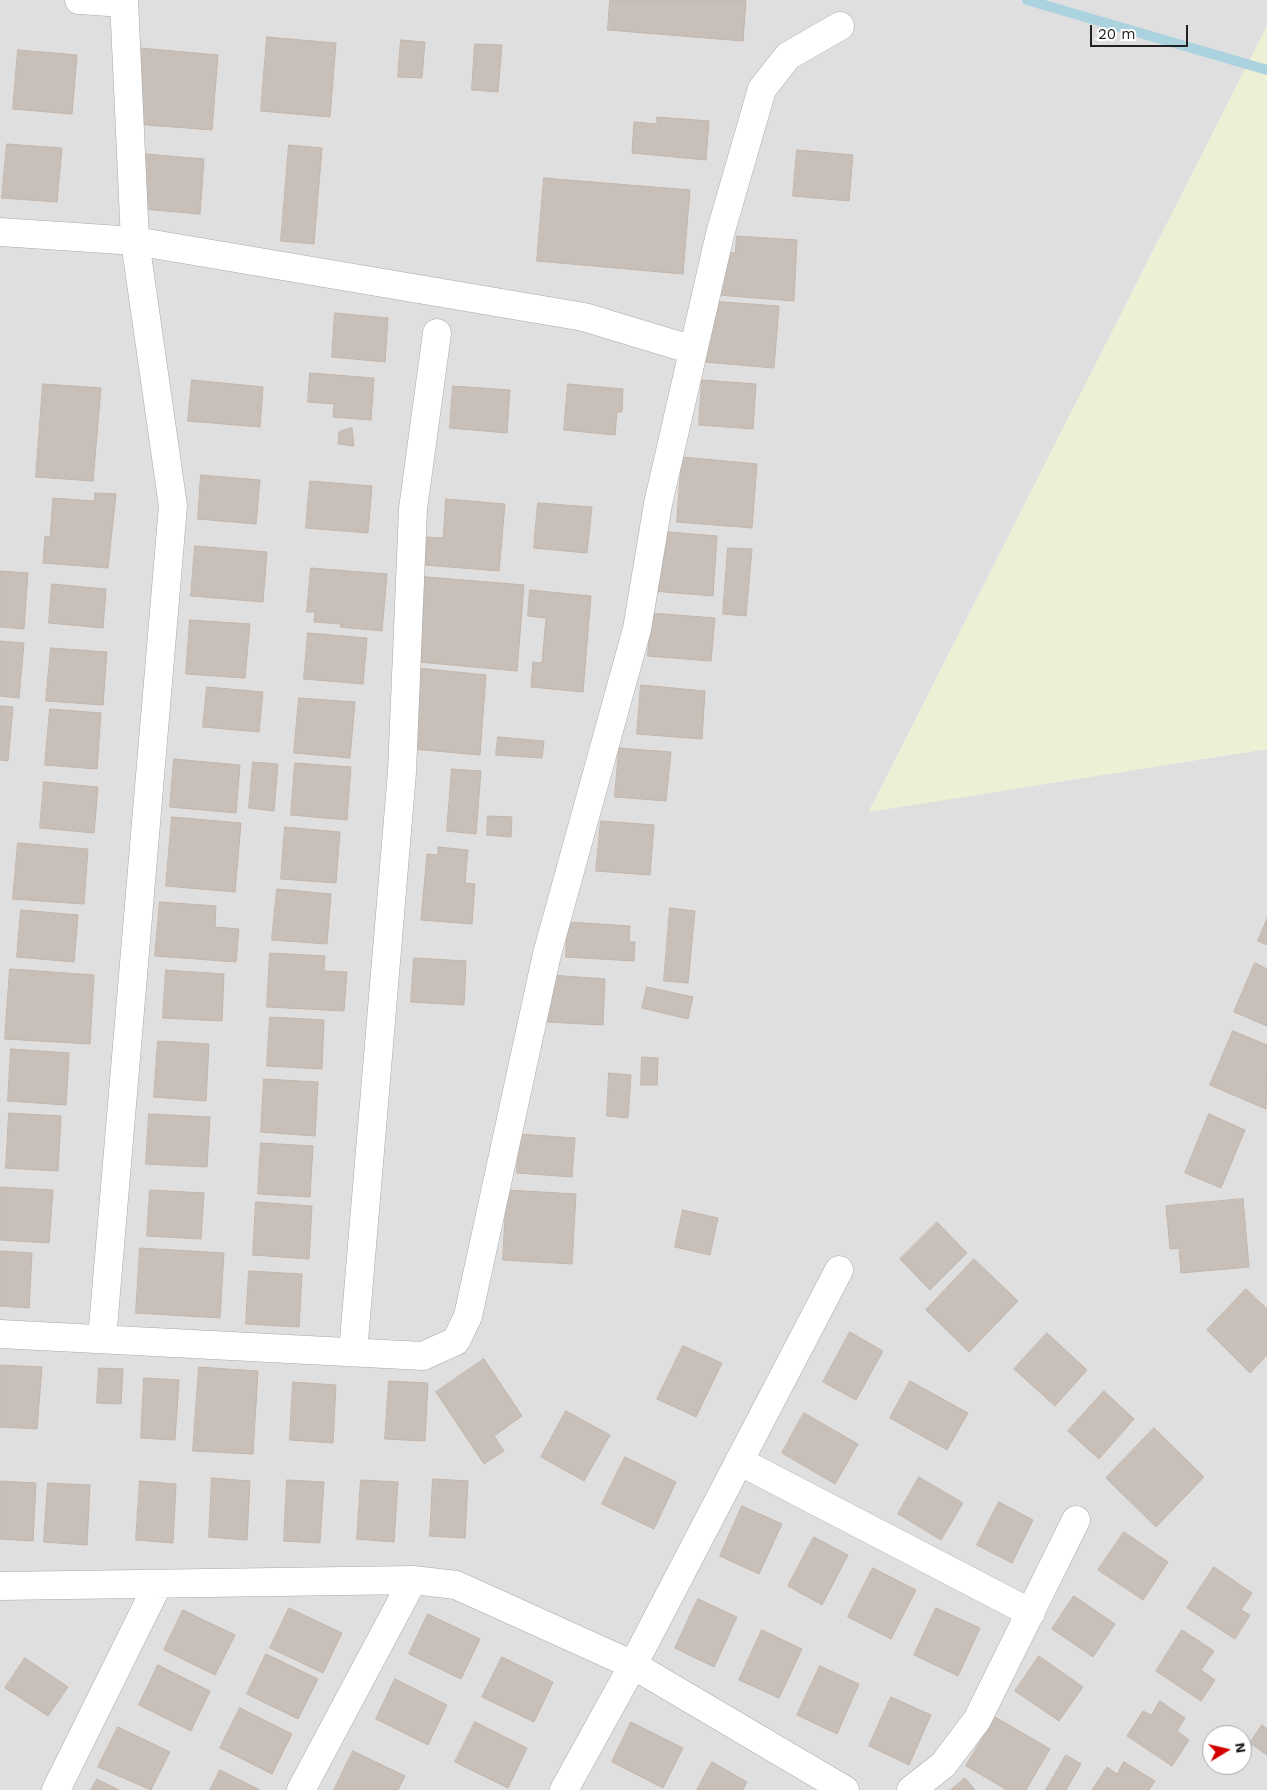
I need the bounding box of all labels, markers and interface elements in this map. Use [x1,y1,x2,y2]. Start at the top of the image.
scale bar [1092,15,1190,47]
text: 20 m [1098,25,1136,43]
north arrow [1202,1725,1252,1775]
text: N [1232,1741,1250,1754]

